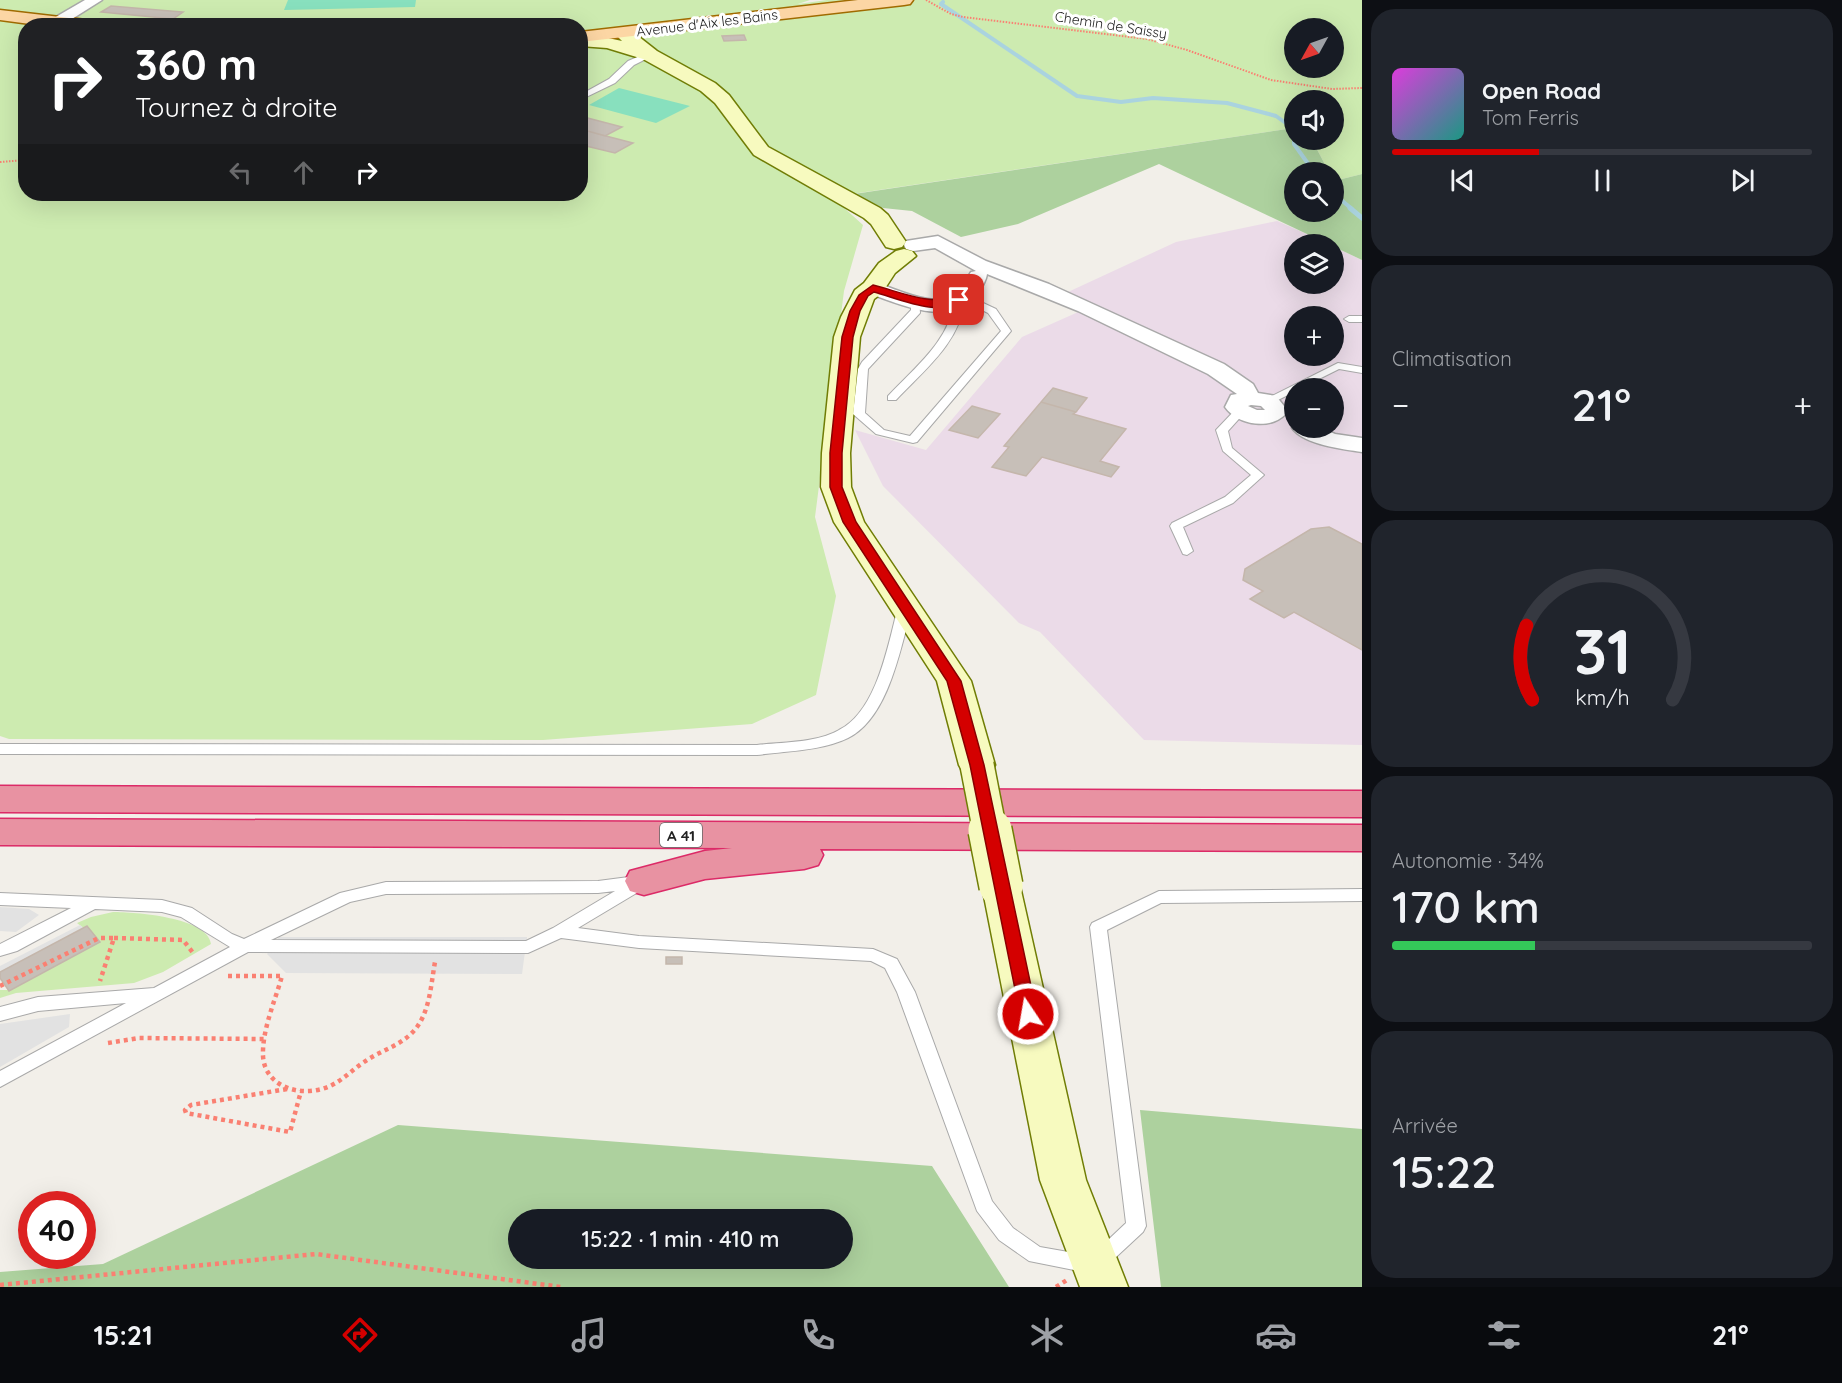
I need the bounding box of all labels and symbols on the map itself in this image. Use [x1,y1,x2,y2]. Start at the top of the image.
street label: Avenue d'Aix les Bains [635,5,779,41]
street label: Chemin de Saissy [1054,7,1168,43]
north arrow [1284,18,1344,78]
pin [933,274,984,325]
road number: A 41 [660,823,702,847]
position arrow [996,982,1060,1046]
speed limit sign: 40 [18,1191,96,1269]

